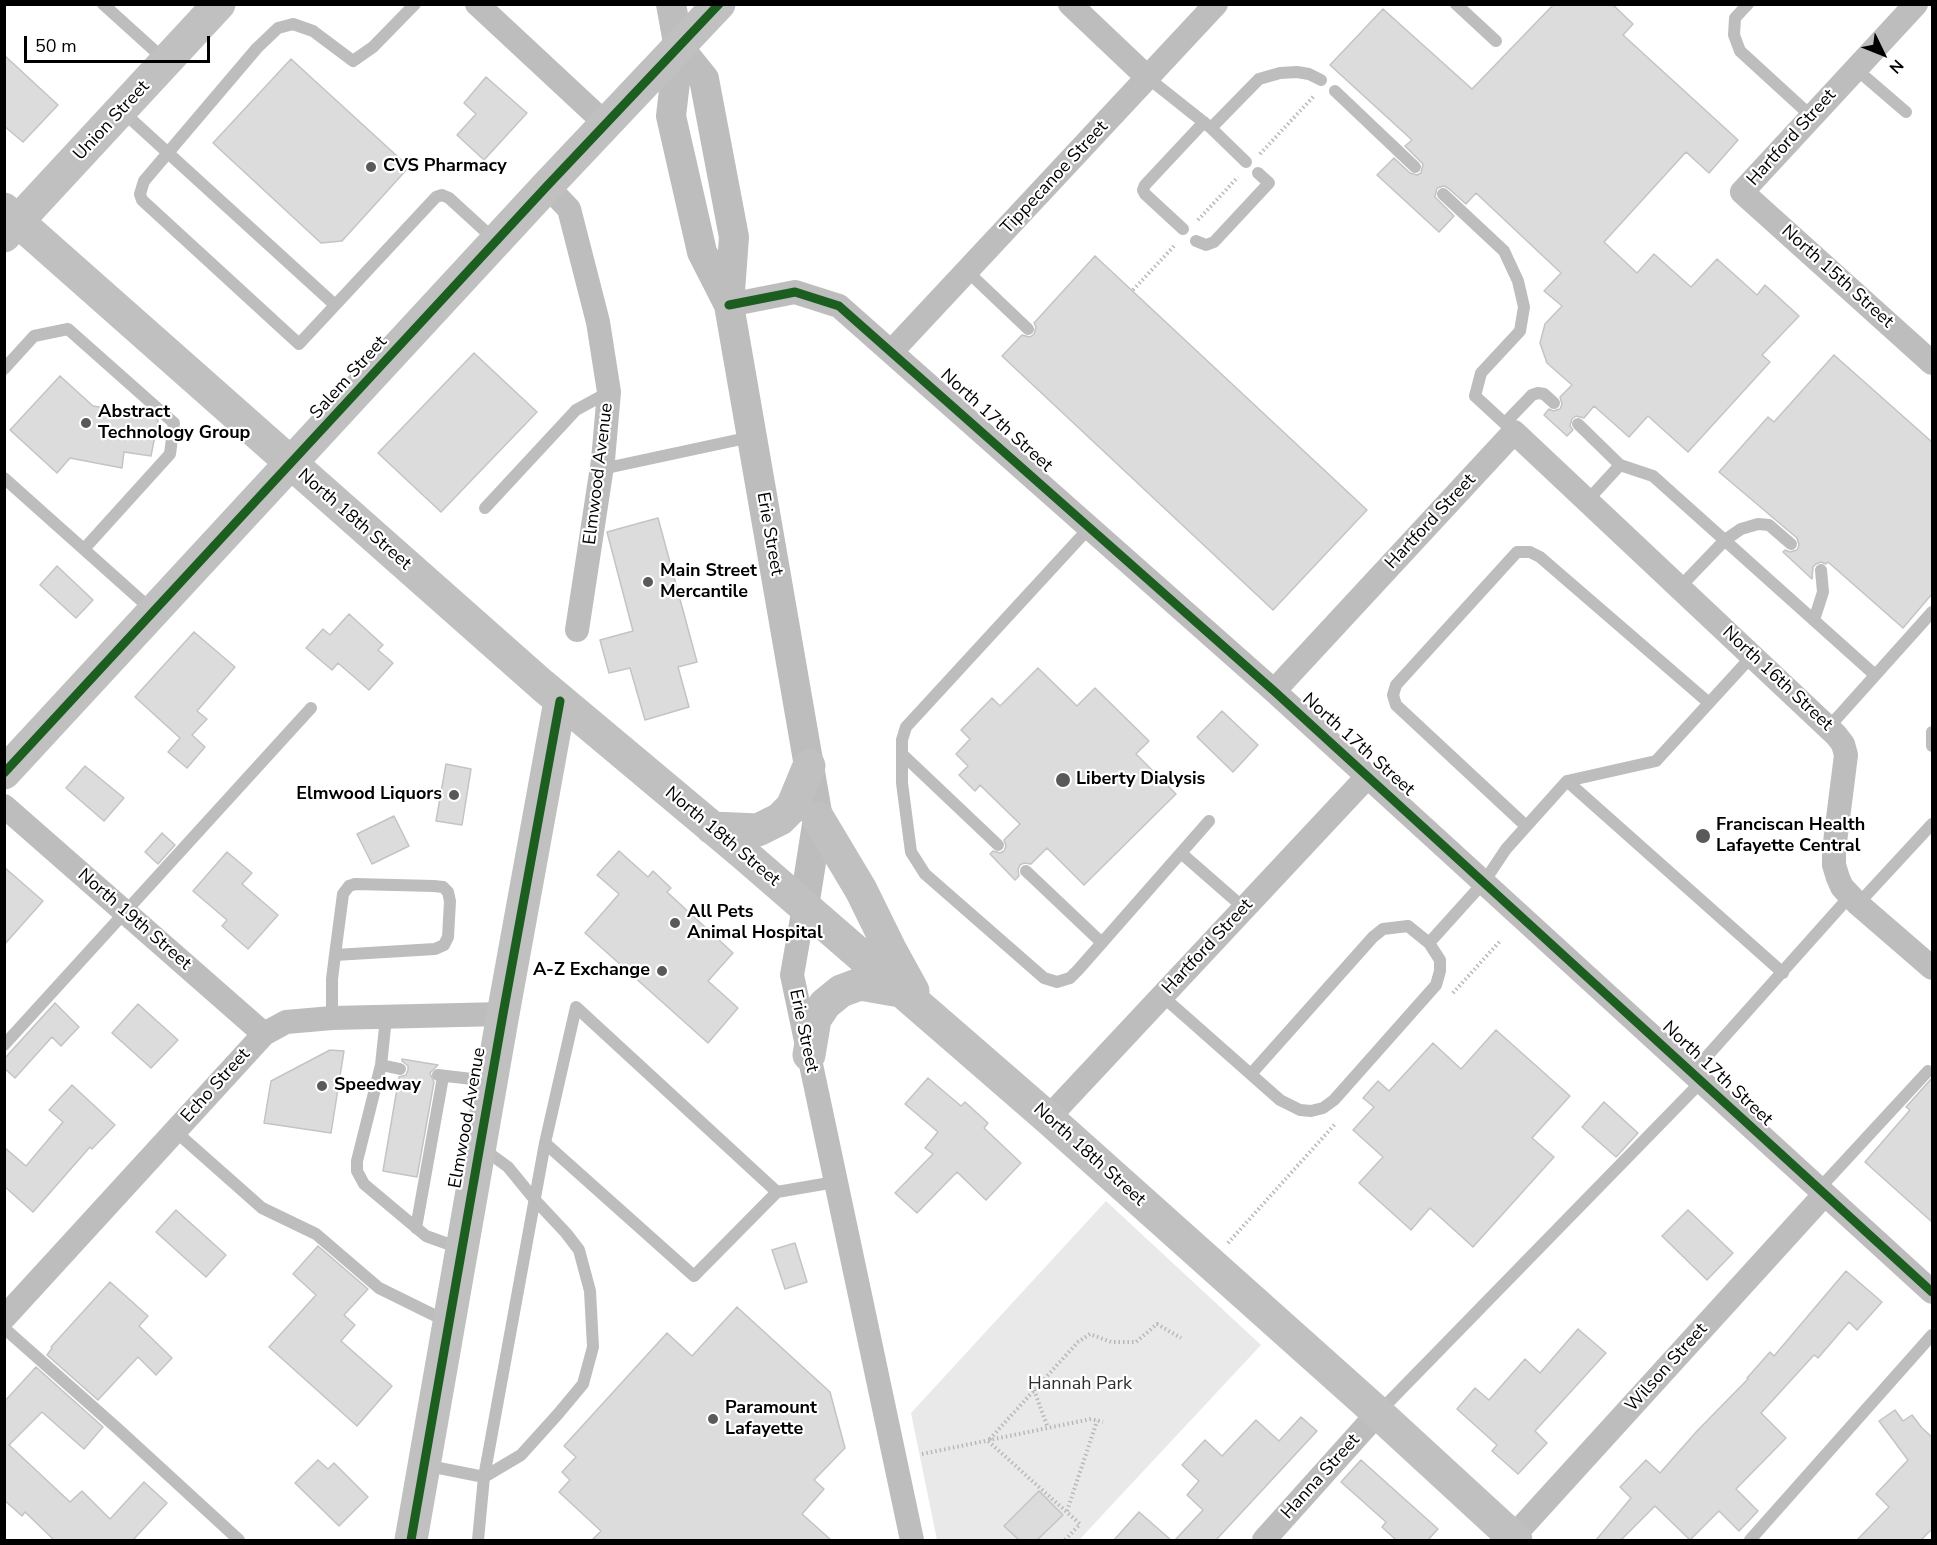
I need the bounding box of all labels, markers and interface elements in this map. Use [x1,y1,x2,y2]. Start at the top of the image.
scale bar [27,24,213,62]
north arrow [1853,24,1913,84]
text: 50 m [35,34,77,58]
text: N [1884,54,1908,78]
street label: Union Street [69,77,155,165]
street label: Hartford Street [1743,85,1841,191]
street label: Tippecanoe Street [997,117,1113,239]
place label: CVS Pharmacy [383,156,507,178]
marker: CVS Pharmacy [364,160,378,174]
street label: North 15th Street [1777,221,1897,333]
street label: Salem Street [306,332,392,424]
street label: North 17th Street [936,365,1056,477]
place label: Abstract Technology Group [98,402,250,444]
street label: Elmwood Avenue [580,402,618,546]
marker: Abstract Technology Group [79,416,93,430]
street label: North 18th Street [293,465,415,575]
street label: Hartford Street [1381,470,1481,574]
street label: Erie Street [751,491,787,577]
place label: Main Street Mercantile [660,561,757,604]
marker: Main Street Mercantile [641,575,655,589]
street label: North 16th Street [1717,622,1837,736]
street label: North 17th Street [1298,689,1418,801]
place label: Liberty Dialysis [1076,769,1205,791]
marker: Liberty Dialysis [1054,771,1072,789]
street label: North 18th Street [660,783,784,891]
place label: Elmwood Liquors [296,784,442,806]
marker: Elmwood Liquors [447,788,461,802]
place label: Franciscan Health Lafayette Central [1716,815,1865,858]
marker: Franciscan Health Lafayette Central [1694,827,1712,845]
street label: North 19th Street [73,865,195,975]
street label: Hartford Street [1158,895,1258,999]
place label: All Pets Animal Hospital [687,902,823,944]
marker: All Pets Animal Hospital [668,916,682,930]
place label: A-Z Exchange [533,960,650,982]
marker: A-Z Exchange [655,964,669,978]
street label: Erie Street [784,987,822,1075]
street label: North 17th Street [1657,1017,1777,1131]
street label: Echo Street [177,1044,255,1128]
street label: Elmwood Avenue [445,1046,491,1190]
place label: Speedway [334,1075,421,1097]
marker: Speedway [315,1079,329,1093]
street label: North 18th Street [1029,1099,1149,1211]
street label: Wilson Street [1622,1319,1712,1417]
park label: Hannah Park [1028,1374,1132,1396]
place label: Paramount Lafayette [725,1398,817,1440]
marker: Paramount Lafayette [706,1412,720,1426]
street label: Hanna Street [1277,1430,1365,1524]

